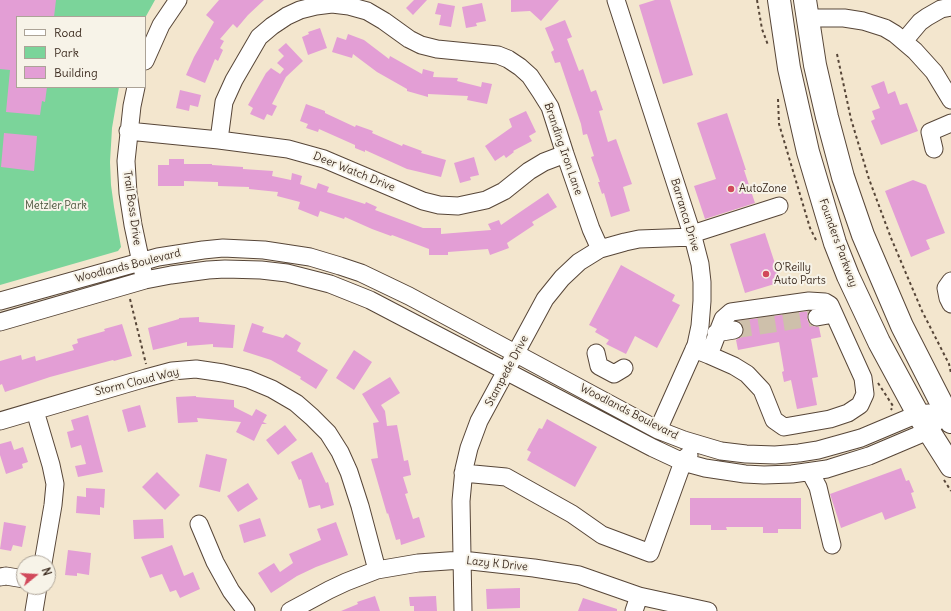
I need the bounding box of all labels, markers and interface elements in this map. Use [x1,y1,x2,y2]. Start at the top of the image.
legend [16,16,146,88]
text: Road [54,25,82,40]
text: Park [54,45,79,60]
text: Building [54,65,98,80]
street label: Branding Iron Lane [541,101,585,197]
street label: Deer Watch Drive [311,150,397,194]
street label: Trail Boss Drive [120,170,144,246]
street label: Barranca Drive [668,177,702,253]
place label: AutoZone [739,182,787,196]
marker: AutoZone [726,184,736,194]
street label: Founders Parkway [816,197,860,289]
park label: Metzler Park [25,199,87,213]
street label: Woodlands Boulevard [74,247,182,285]
place label: O'Reilly Auto Parts [774,261,826,287]
marker: O'Reilly Auto Parts [761,269,771,279]
street label: Stampede Drive [483,333,531,409]
street label: Storm Cloud Way [94,365,180,399]
street label: Woodlands Boulevard [578,382,680,442]
street label: Lazy K Drive [466,554,528,574]
north arrow [16,555,56,595]
text: N [39,566,54,577]

